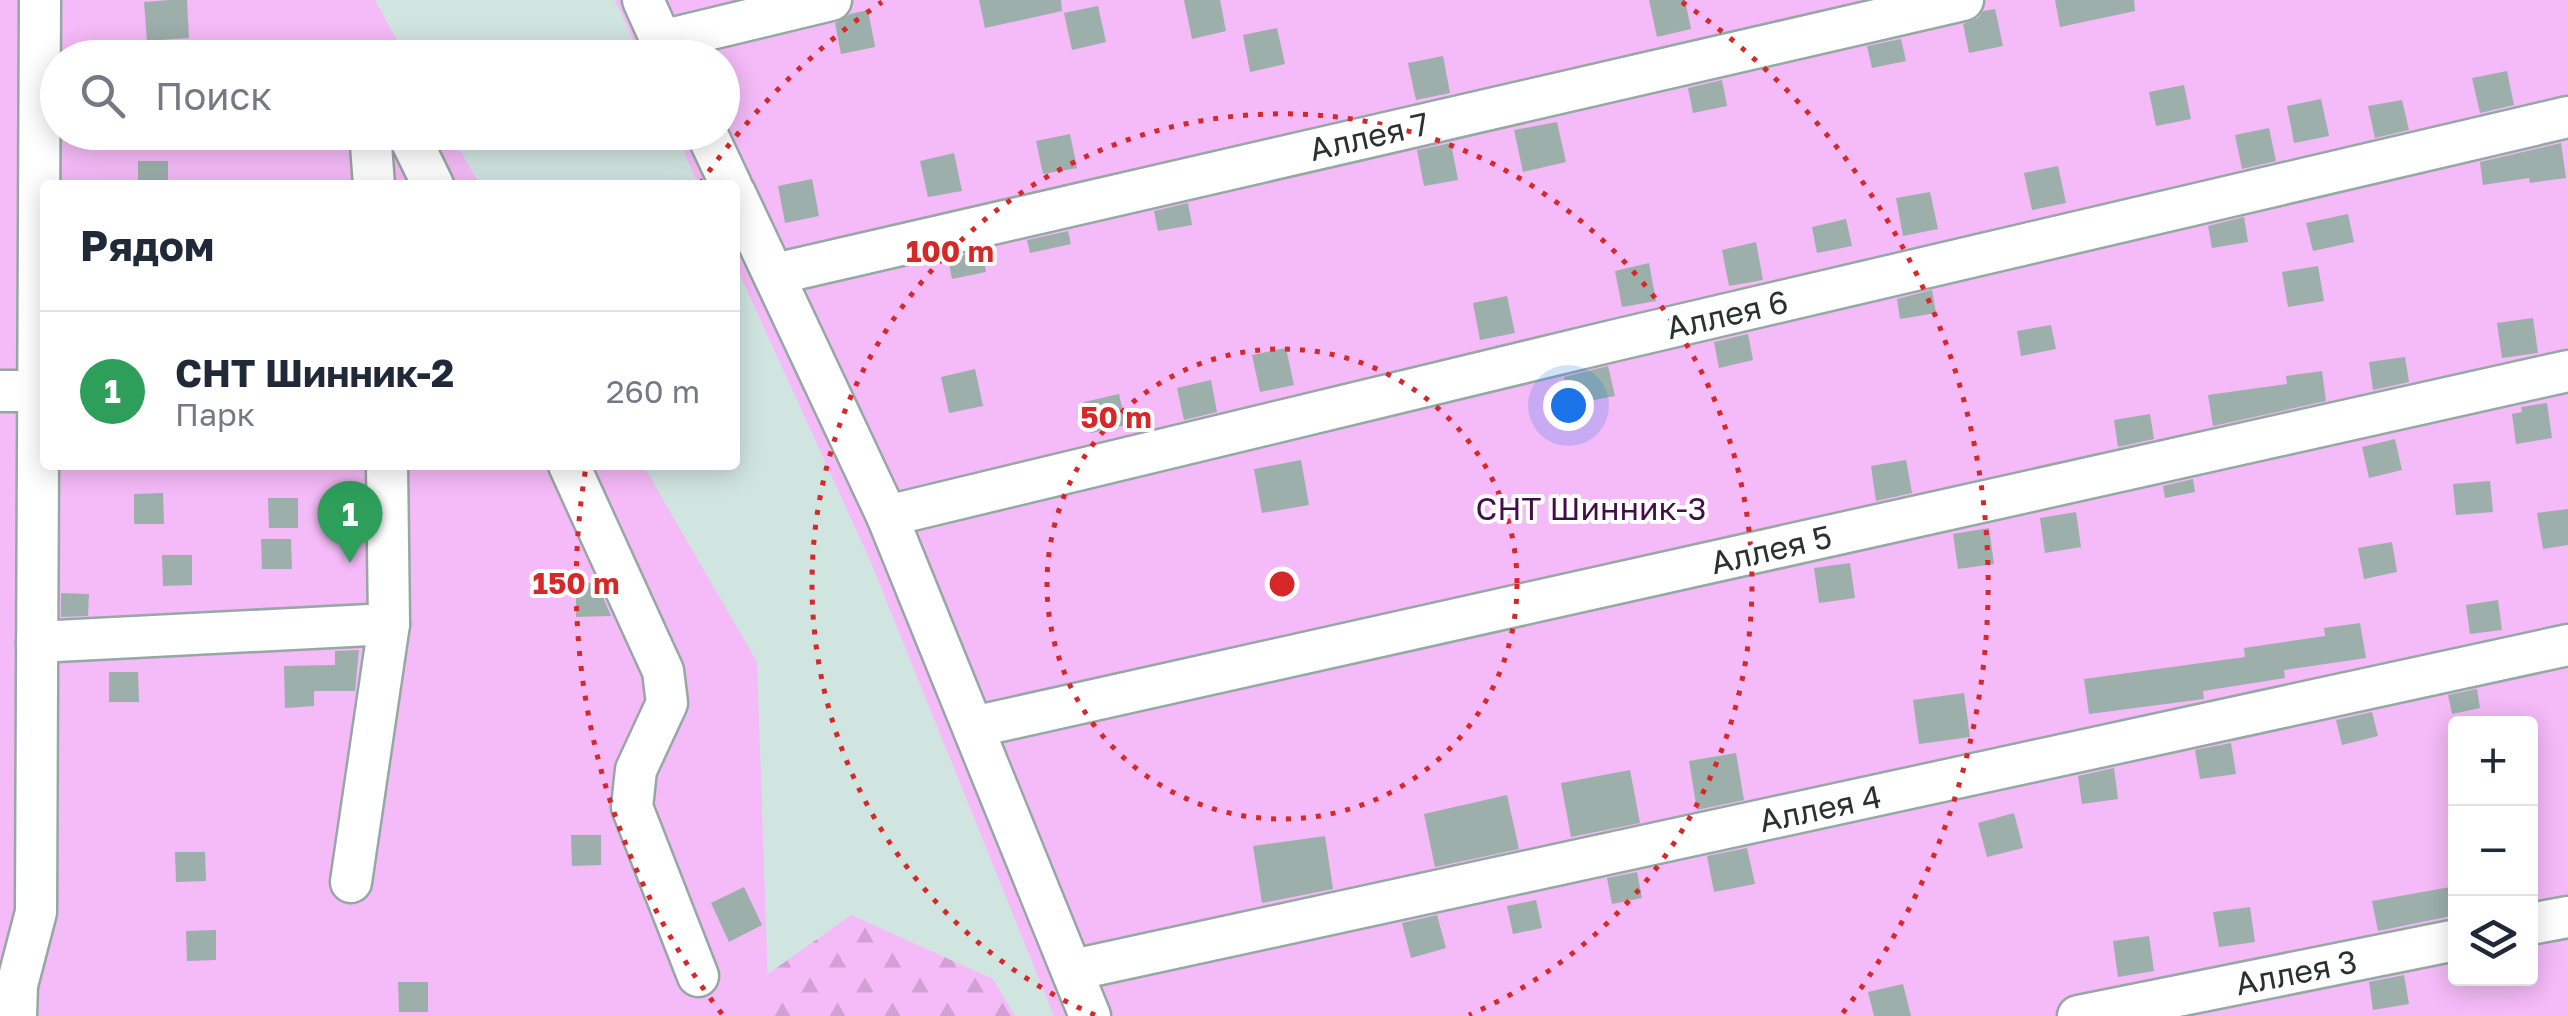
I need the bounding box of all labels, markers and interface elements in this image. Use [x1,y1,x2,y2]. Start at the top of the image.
search box [40,40,740,150]
icon: search [75,68,130,123]
text: Поиск [155,73,272,118]
street label: Аллея 7 [1306,104,1432,168]
text: Рядом [80,220,214,270]
text: 100 m [906,233,994,269]
street label: Аллея 6 [1662,282,1792,346]
text: СНТ Шинник-2 [175,350,454,395]
text: 1 [104,372,121,410]
text: 260 m [606,372,700,410]
your location [1543,380,1594,431]
text: Парк [175,395,255,433]
text: 50 m [1080,399,1152,435]
pin: 1 [318,480,382,563]
park label: СНТ Шинник-3 [1475,489,1707,527]
street label: Аллея 5 [1707,517,1835,581]
text: 150 m [533,565,620,601]
centre of rings [1264,566,1300,602]
map controls [2448,716,2538,986]
button: + [2448,716,2538,806]
street label: Аллея 4 [1755,777,1885,839]
button: − [2448,806,2538,896]
button: layers [2448,896,2538,986]
street label: Аллея 3 [2232,942,2360,1002]

